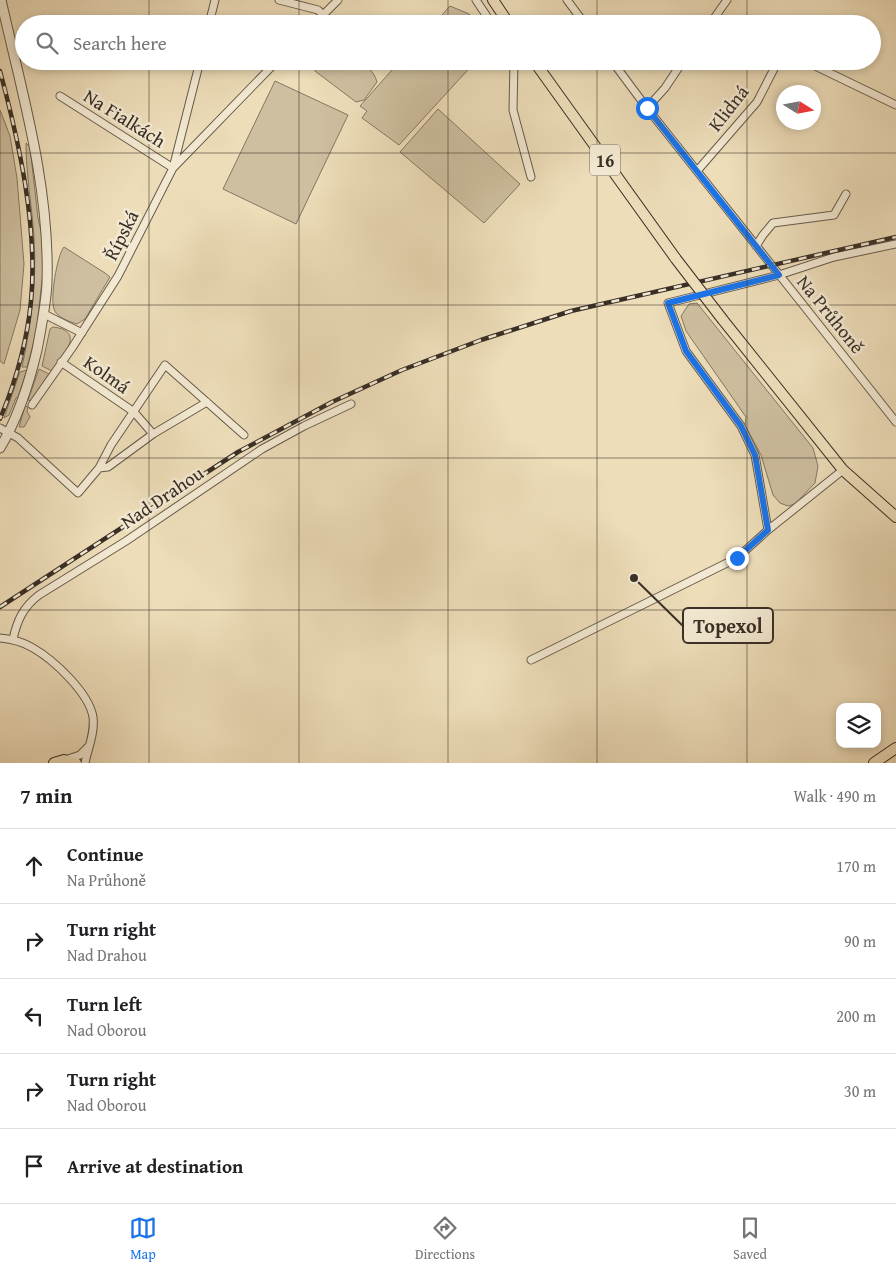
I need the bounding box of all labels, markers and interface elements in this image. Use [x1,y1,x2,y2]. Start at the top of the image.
search box [15,15,881,70]
icon: search [33,29,61,57]
text: Search here [73,29,167,57]
street label: Klidná [701,79,755,137]
street label: Na Fialkách [79,82,172,154]
north arrow [776,85,821,130]
route start [636,97,659,120]
road number: 16 [590,144,620,176]
street label: Řípská [97,205,145,265]
street label: Na Průhoně [791,269,871,359]
street label: Kolmá [78,348,136,400]
street label: Nad Drahou [115,459,210,535]
route end [726,547,749,570]
callout: Topexol [683,608,773,643]
text: Topexol [693,611,763,640]
map controls [836,703,881,748]
button: layers [836,703,881,748]
text: 7 min [20,780,72,811]
text: Walk · 490 m [793,784,876,808]
text: Continue [67,840,144,868]
icon: ahead [20,852,48,880]
text: 170 m [836,854,876,878]
text: Na Průhoně [67,868,146,892]
text: Turn right [67,915,156,943]
icon: right [20,927,48,955]
text: 90 m [844,929,876,953]
text: Nad Drahou [67,943,147,967]
text: Turn left [67,990,142,1018]
icon: left [20,1002,48,1030]
text: 200 m [836,1004,876,1028]
text: Nad Oborou [67,1018,146,1042]
text: Turn right [67,1065,156,1093]
icon: right [20,1077,48,1105]
text: 30 m [844,1079,876,1103]
text: Nad Oborou [67,1093,146,1117]
icon: arrive [20,1152,48,1180]
text: Arrive at destination [67,1152,243,1180]
tab: Map [129,1214,157,1264]
tab: Directions [415,1214,475,1264]
tab: Saved [733,1214,767,1264]

